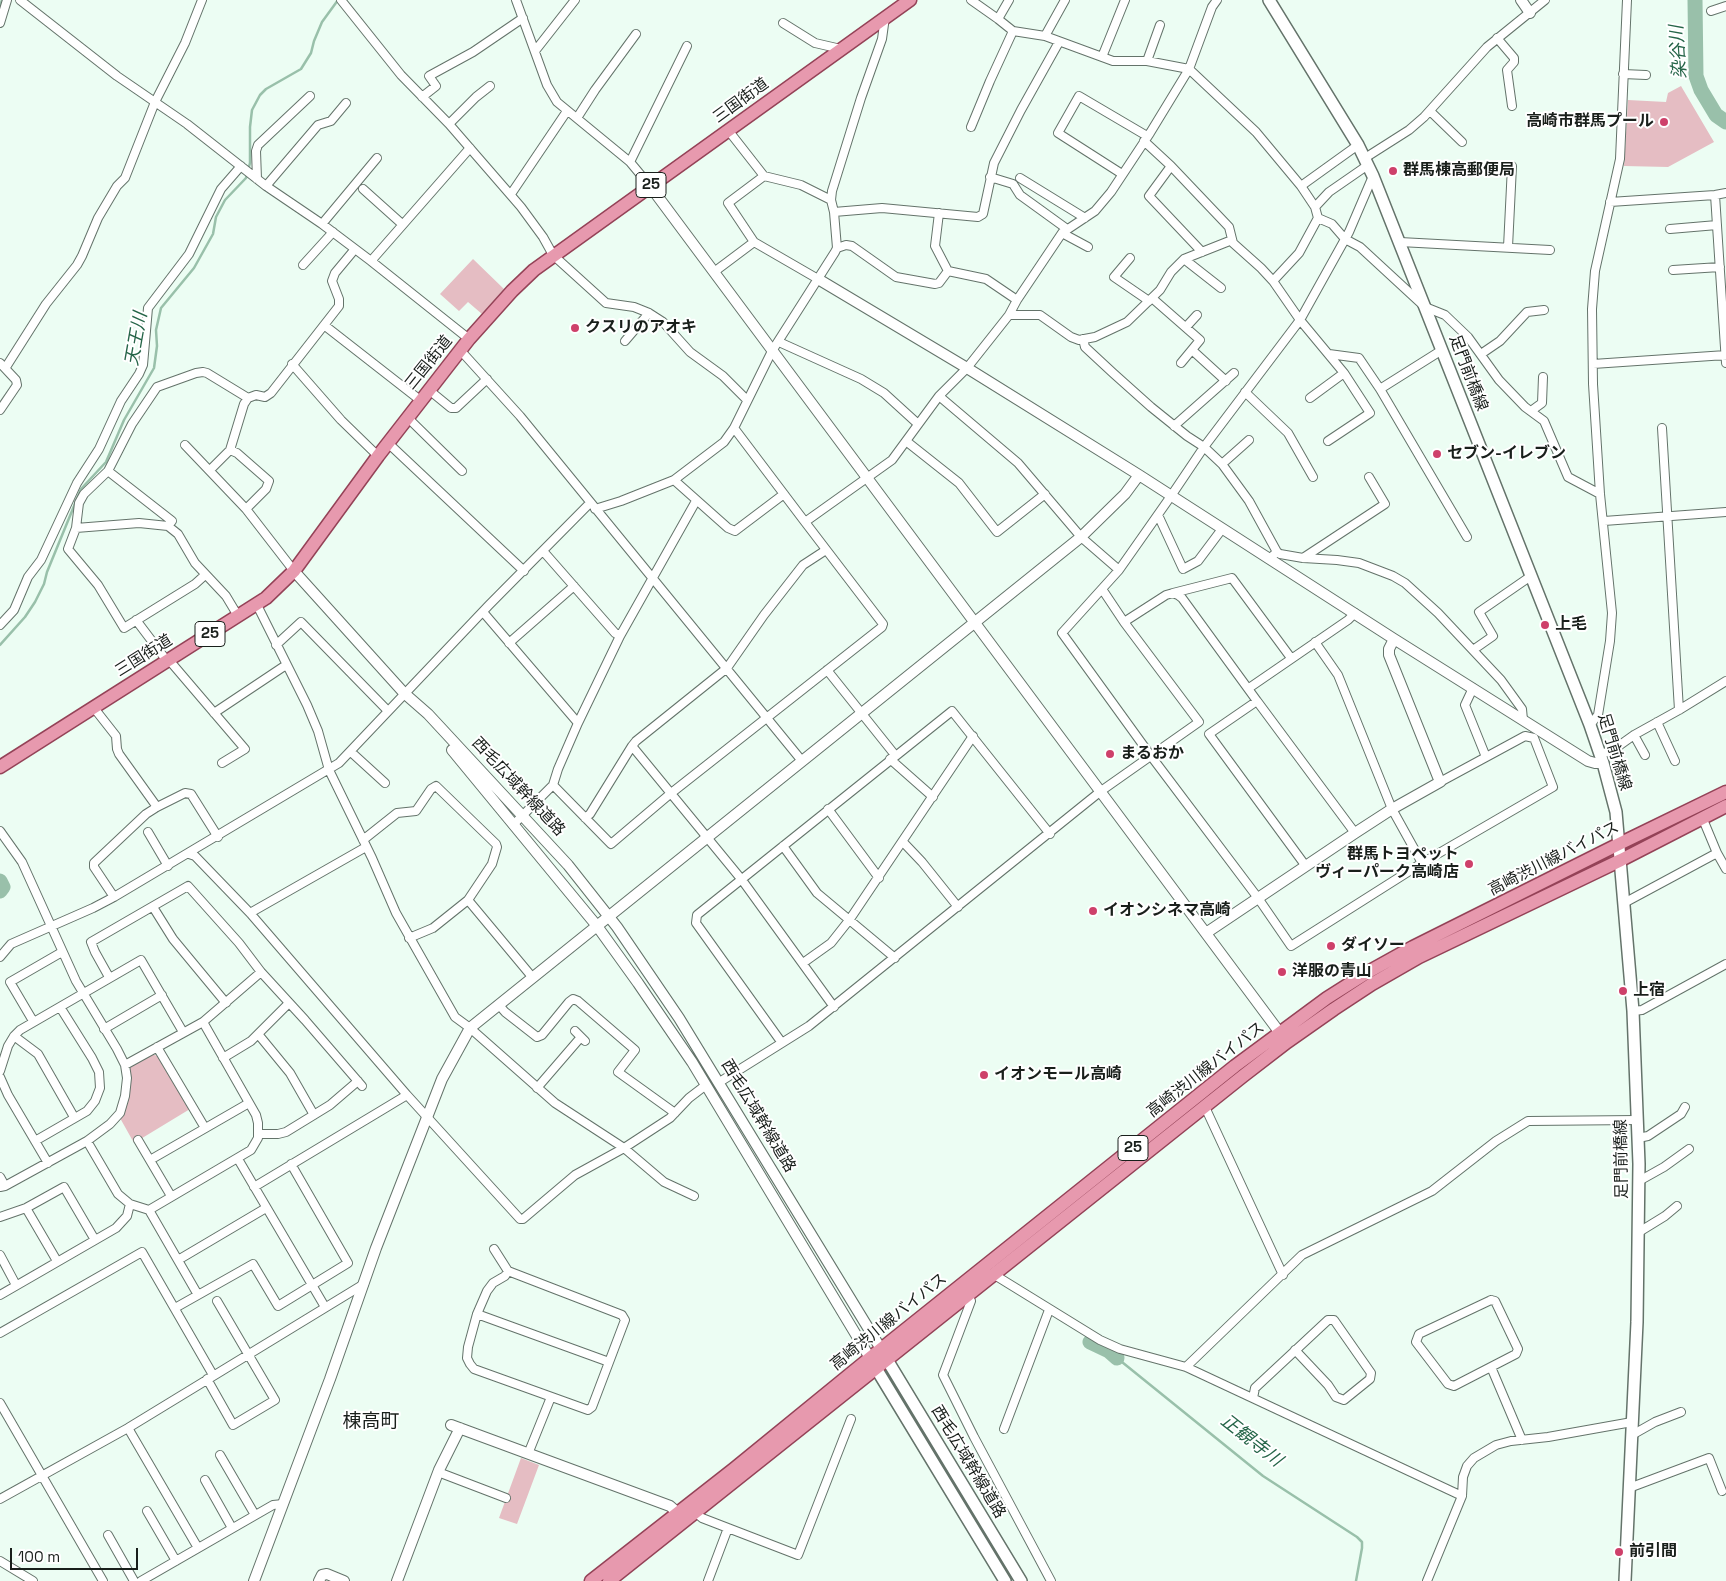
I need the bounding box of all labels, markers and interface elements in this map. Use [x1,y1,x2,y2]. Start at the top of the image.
water label: 染谷川 [1666,24,1692,80]
street label: 三国街道 [709,74,773,128]
place label: 高崎市群馬プール [1526,112,1654,132]
marker: 高崎市群馬プール [1658,116,1670,128]
place label: 群馬棟高郵便局 [1403,161,1515,181]
marker: 群馬棟高郵便局 [1387,165,1399,177]
road number: 25 [636,172,666,198]
water label: 天王川 [122,311,152,367]
place label: クスリのアオキ [585,318,697,338]
marker: クスリのアオキ [569,322,581,334]
street label: 三国街道 [401,332,457,394]
street label: 足門前橋線 [1445,332,1491,414]
place label: セブン-イレブン [1447,444,1566,464]
marker: セブン-イレブン [1431,448,1443,460]
place label: 上毛 [1555,615,1587,635]
marker: 上毛 [1539,619,1551,631]
road number: 25 [195,622,225,646]
street label: 三国街道 [112,631,176,681]
street label: 足門前橋線 [1593,711,1635,793]
street label: 西毛広域幹線道路 [467,734,569,840]
place label: まるおか [1120,744,1184,764]
marker: まるおか [1104,748,1116,760]
street label: 高崎渋川線バイパス [1485,818,1623,900]
place label: 群馬トヨペット ヴィーパーク高崎店 [1315,845,1459,883]
marker: 群馬トヨペット ヴィーパーク高崎店 [1463,858,1475,870]
place label: イオンシネマ高崎 [1103,901,1231,921]
marker: イオンシネマ高崎 [1087,905,1099,917]
place label: ダイソー [1341,936,1405,956]
marker: ダイソー [1325,940,1337,952]
place label: 洋服の青山 [1292,962,1372,982]
marker: 洋服の青山 [1276,966,1288,978]
place label: 上宿 [1633,981,1665,1001]
marker: 上宿 [1617,985,1629,997]
street label: 高崎渋川線バイパス [1143,1018,1269,1122]
street label: 西毛広域幹線道路 [717,1056,799,1176]
place label: イオンモール高崎 [994,1065,1122,1085]
marker: イオンモール高崎 [978,1069,990,1081]
street label: 足門前橋線 [1612,1119,1632,1199]
road number: 25 [1118,1136,1148,1160]
street label: 高崎渋川線バイパス [827,1269,951,1375]
street label: 西毛広域幹線道路 [927,1402,1009,1522]
water label: 正観寺川 [1216,1410,1286,1472]
district label: 棟高町 [343,1411,399,1433]
scale bar [12,1538,140,1570]
place label: 前引間 [1629,1542,1677,1562]
marker: 前引間 [1613,1546,1625,1558]
text: 100 m [18,1547,60,1566]

